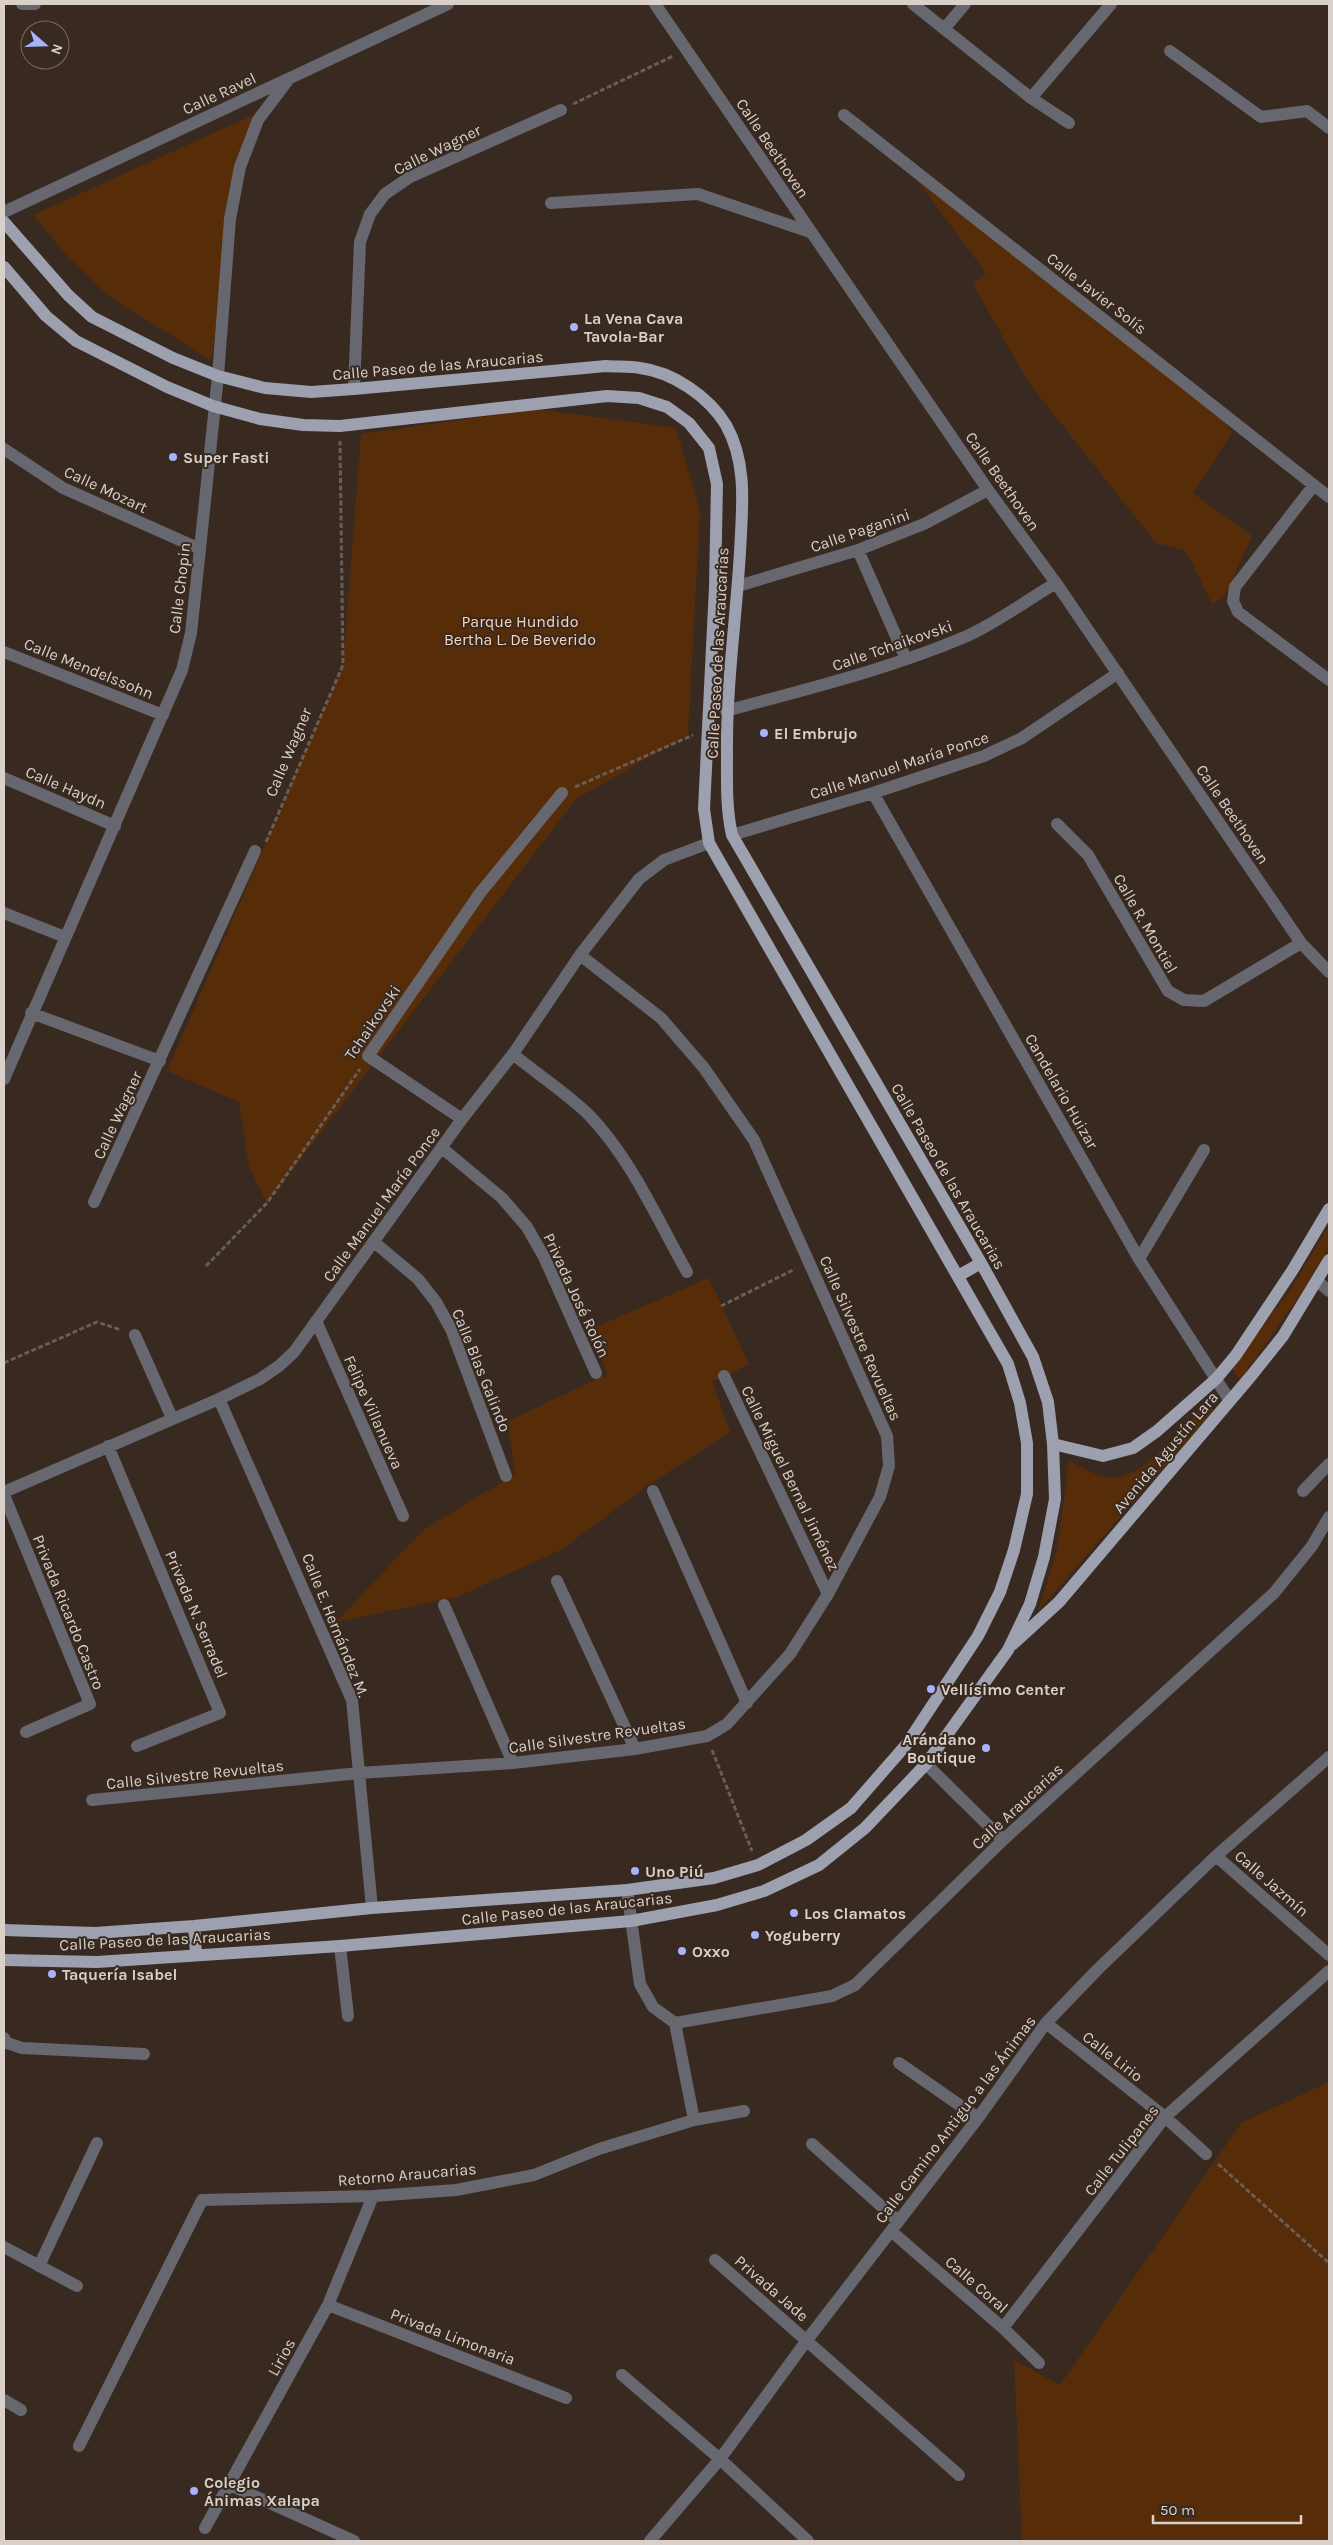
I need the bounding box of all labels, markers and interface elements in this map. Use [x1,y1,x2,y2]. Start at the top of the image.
north arrow [20,20,70,70]
text: N [47,42,66,57]
street label: Calle Ravel [179,68,259,119]
street label: Calle Beethoven [732,95,813,202]
street label: Calle Wagner [390,120,484,179]
street label: Calle Javier Solís [1043,248,1150,338]
place label: La Vena Cava Tavola-Bar [584,309,683,346]
marker: La Vena Cava Tavola-Bar [568,321,580,333]
street label: Calle Paseo de las Araucarias [332,347,544,384]
street label: Calle Beethoven [961,428,1044,534]
place label: Super Fasti [183,448,270,467]
marker: Super Fasti [167,451,179,463]
street label: Calle Mozart [61,462,151,517]
street label: Calle Paganini [808,505,912,556]
street label: Calle Chopin [164,541,195,635]
street label: Calle Paseo de las Araucarias [702,547,733,759]
park label: Parque Hundido Bertha L. De Beverido [444,612,596,649]
street label: Calle Tchaikovski [830,616,955,675]
street label: Calle Mendelssohn [21,634,156,703]
street label: Calle Wagner [261,705,316,800]
place label: El Embrujo [774,724,857,743]
marker: El Embrujo [758,727,770,739]
street label: Calle Manuel María Ponce [807,728,991,803]
street label: Calle Beethoven [1192,761,1273,868]
street label: Calle Haydn [23,762,109,813]
street label: Calle R. Montiel [1109,870,1182,976]
street label: Tchaikovski [340,981,404,1063]
street label: Candelario Huizar [1021,1030,1102,1152]
street label: Calle Wagner [89,1068,146,1162]
street label: Calle Paseo de las Araucarias [887,1080,1010,1273]
street label: Calle Manuel María Ponce [319,1123,444,1286]
street label: Privada José Rolón [539,1230,614,1361]
street label: Calle Silvestre Revueltas [816,1253,906,1424]
street label: Calle Blas Galindo [448,1306,515,1435]
street label: Felipe Villanueva [340,1352,407,1472]
street label: Calle Miguel Bernal Jiménez [737,1383,844,1574]
street label: Avenida Agustín Lara [1109,1388,1222,1517]
street label: Privada Ricardo Castro [29,1532,108,1692]
street label: Privada N. Serradel [161,1548,232,1681]
street label: Calle E. Hernández M. [298,1550,373,1700]
place label: Vellísimo Center [941,1680,1066,1699]
marker: Vellísimo Center [925,1683,937,1695]
street label: Calle Silvestre Revueltas [507,1714,687,1757]
place label: Arándano Boutique [902,1730,976,1767]
marker: Arándano Boutique [980,1742,992,1754]
street label: Calle Silvestre Revueltas [105,1756,285,1793]
street label: Calle Araucarias [968,1759,1067,1854]
street label: Calle Jazmín [1231,1846,1313,1921]
place label: Uno Piú [645,1862,704,1881]
marker: Uno Piú [629,1865,641,1877]
street label: Calle Paseo de las Araucarias [461,1888,673,1929]
place label: Los Clamatos [804,1904,906,1923]
marker: Los Clamatos [788,1907,800,1919]
street label: Calle Paseo de las Araucarias [59,1924,271,1955]
place label: Yoguberry [765,1926,840,1945]
marker: Yoguberry [749,1929,761,1941]
place label: Oxxo [692,1942,730,1961]
marker: Oxxo [676,1945,688,1957]
place label: Taquería Isabel [62,1965,177,1984]
marker: Taquería Isabel [46,1968,58,1980]
street label: Calle Camino Antiguo a las Ánimas [871,2012,1040,2227]
street label: Calle Lirio [1079,2027,1147,2086]
street label: Calle Tulipanes [1080,2101,1163,2199]
street label: Retorno Araucarias [337,2159,477,2190]
street label: Privada Jade [731,2251,812,2326]
street label: Calle Coral [941,2252,1012,2317]
street label: Privada Limonaria [388,2304,518,2369]
street label: Lirios [263,2335,299,2379]
place label: Colegio Ánimas Xalapa [204,2473,320,2510]
marker: Colegio Ánimas Xalapa [188,2485,200,2497]
scale bar [1153,2492,1300,2524]
text: 50 m [1160,2501,1195,2519]

